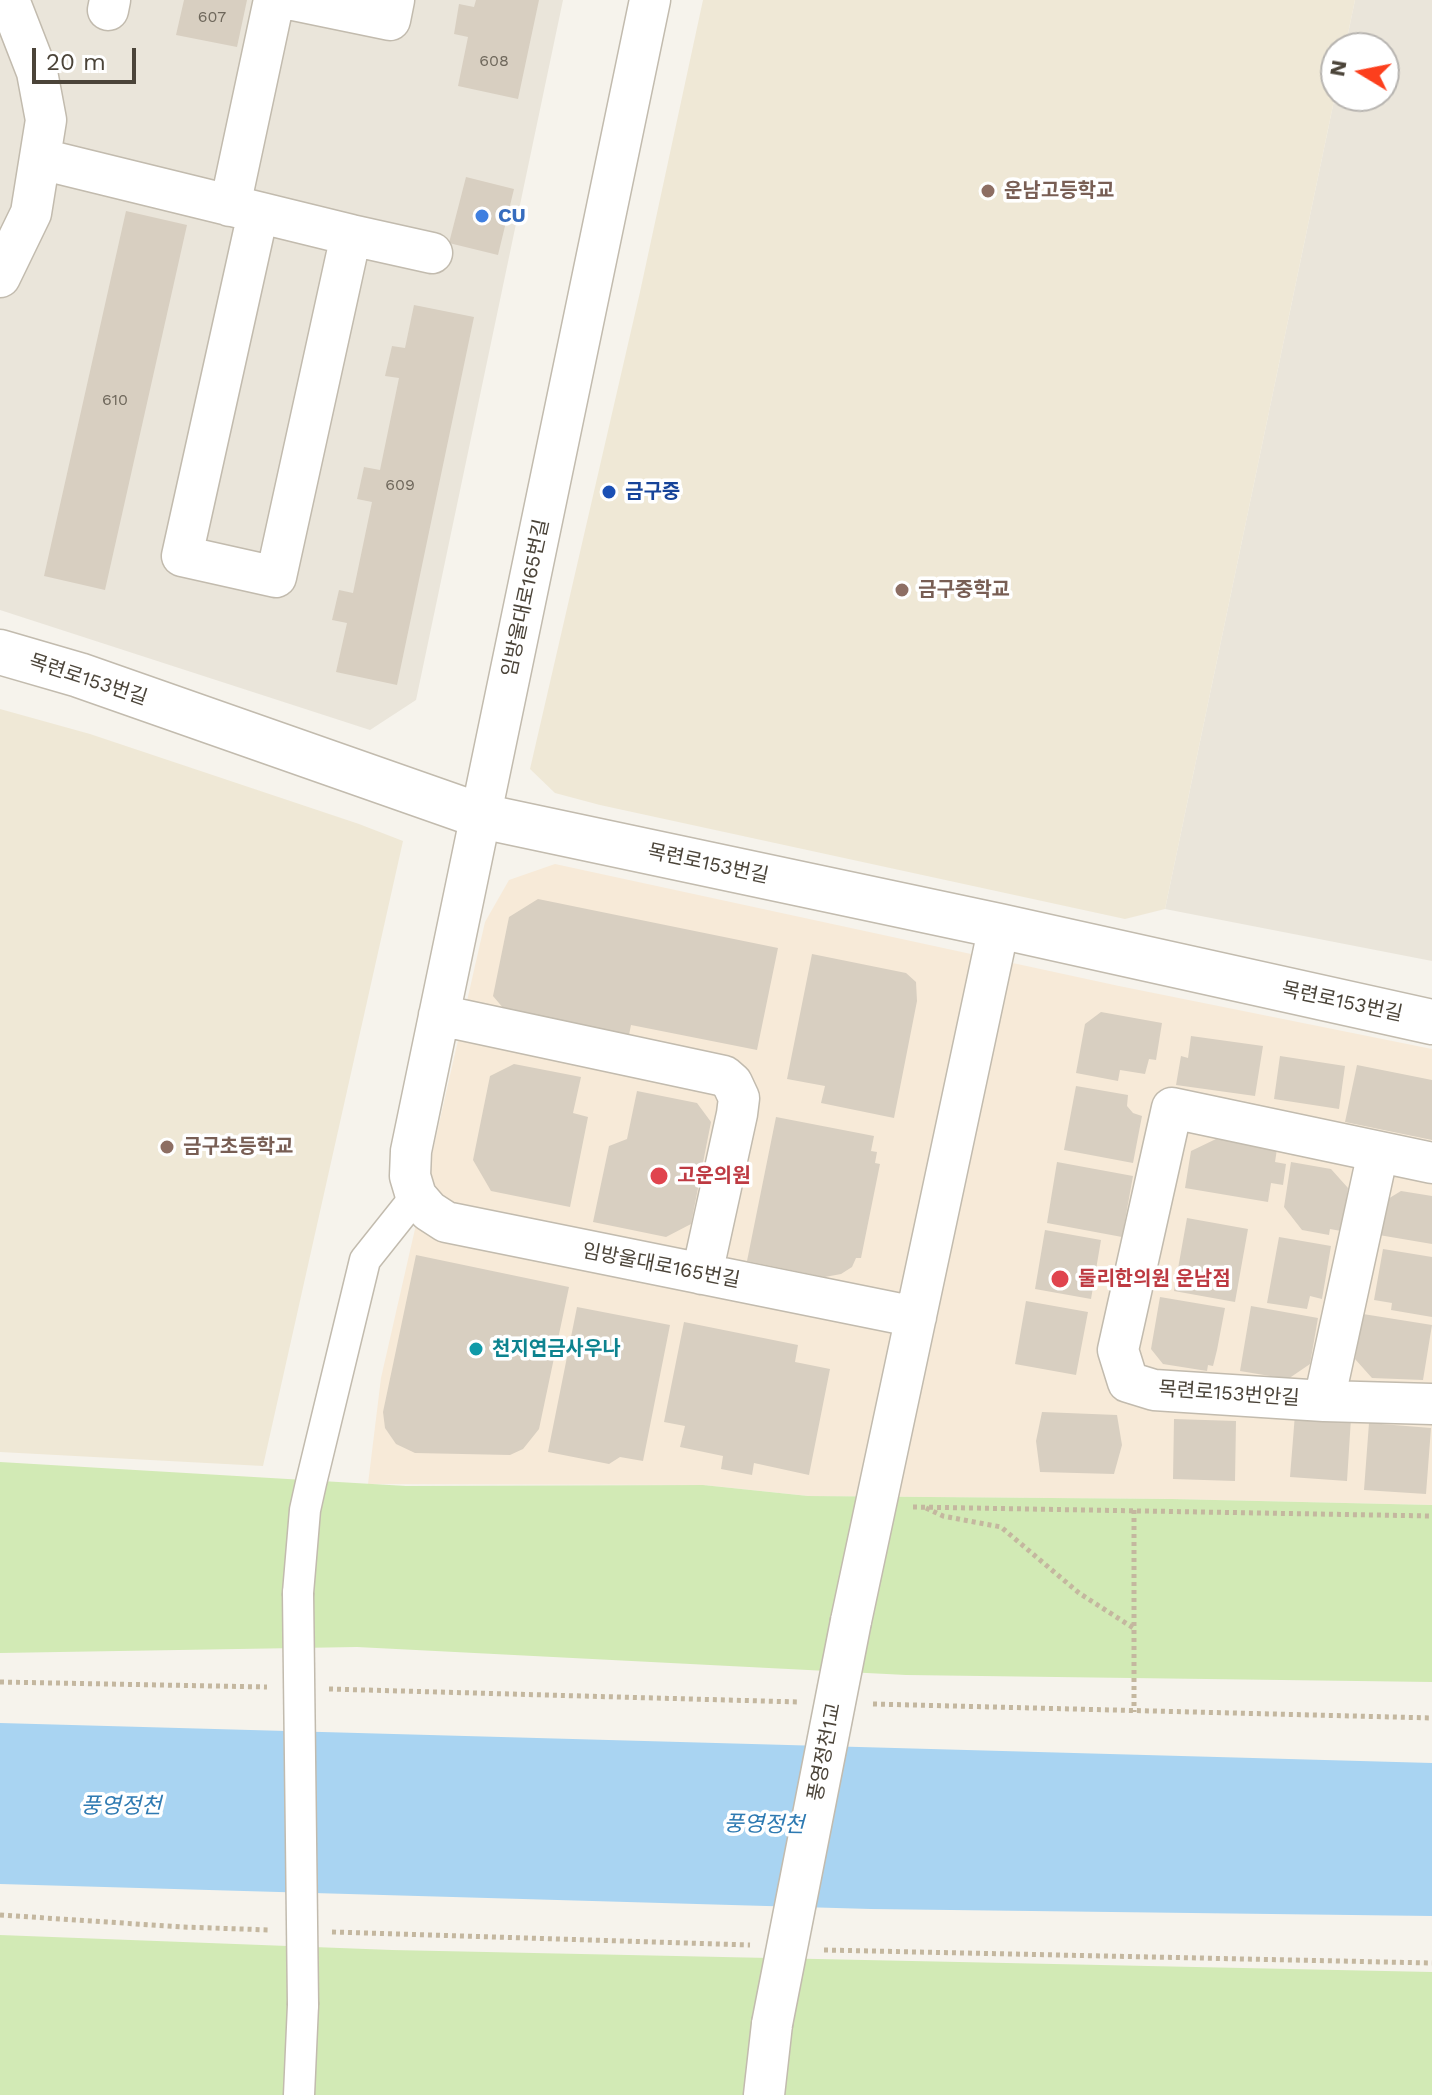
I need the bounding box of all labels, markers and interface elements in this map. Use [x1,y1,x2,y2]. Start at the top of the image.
house number: 607 [198,7,226,27]
scale bar [36,32,140,82]
north arrow [1320,32,1400,112]
text: 20 m [46,48,106,76]
house number: 608 [479,51,509,71]
text: N [1324,58,1352,78]
place label: 운남고등학교 [1004,179,1114,203]
marker: 운남고등학교 [979,182,997,200]
place label: CU [498,204,526,228]
marker: CU [473,207,491,225]
house number: 610 [102,390,128,410]
house number: 609 [385,475,415,495]
place label: 금구중 [625,480,680,504]
marker: 금구중 [600,483,618,501]
street label: 임방울대로165번길 [498,517,554,679]
place label: 금구중학교 [918,578,1010,602]
marker: 금구중학교 [893,581,911,599]
street label: 목련로153번길 [26,650,150,710]
street label: 목련로153번길 [645,839,771,889]
street label: 목련로153번길 [1279,977,1405,1027]
place label: 금구초등학교 [183,1135,293,1159]
marker: 금구초등학교 [158,1138,176,1156]
place label: 고운의원 [677,1164,751,1188]
marker: 고운의원 [648,1165,670,1187]
street label: 임방울대로165번길 [580,1239,742,1293]
place label: 둘리한의원 운남점 [1078,1267,1231,1291]
marker: 둘리한의원 운남점 [1049,1268,1071,1290]
place label: 천지연금사우나 [492,1337,621,1361]
marker: 천지연금사우나 [467,1340,485,1358]
street label: 목련로153번안길 [1158,1377,1300,1411]
street label: 풍영정천1교 [804,1701,846,1803]
water label: 풍영정천 [81,1794,161,1820]
water label: 풍영정천 [723,1811,805,1839]

